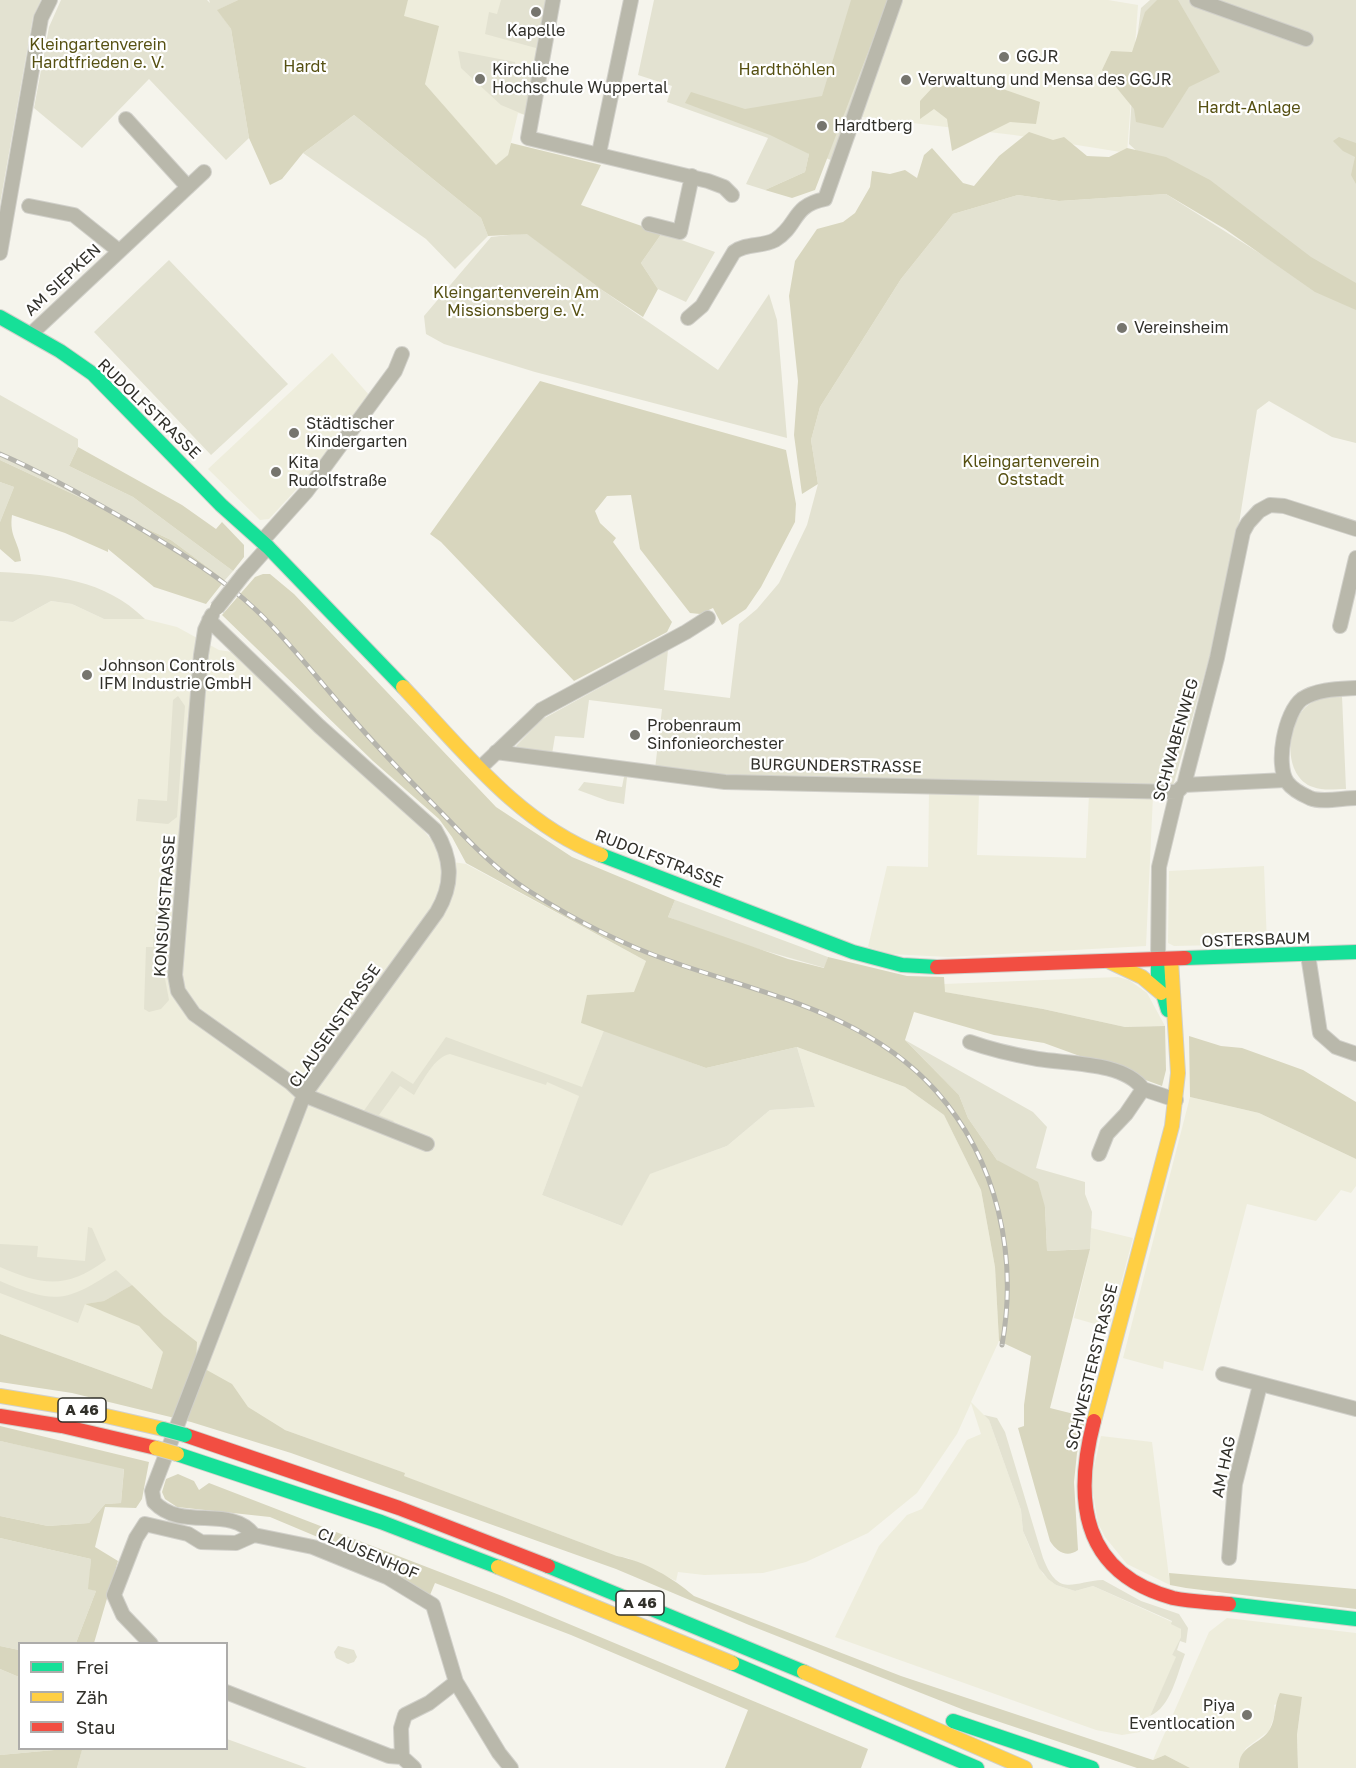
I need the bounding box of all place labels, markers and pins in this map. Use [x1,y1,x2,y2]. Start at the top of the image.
marker: Kapelle [529,5,543,19]
place label: Kapelle [507,21,565,41]
place label: GGJR [1016,47,1058,67]
marker: GGJR [997,50,1011,64]
place label: Kirchliche Hochschule Wuppertal [492,60,668,98]
place label: Verwaltung und Mensa des GGJR [918,70,1172,90]
marker: Kirchliche Hochschule Wuppertal [473,72,487,86]
marker: Verwaltung und Mensa des GGJR [899,73,913,87]
place label: Hardtberg [834,116,913,136]
marker: Hardtberg [815,119,829,133]
place label: Vereinsheim [1134,318,1229,338]
marker: Vereinsheim [1115,321,1129,335]
place label: Städtischer Kindergarten [306,414,407,452]
marker: Städtischer Kindergarten [287,426,301,440]
place label: Kita Rudolfstraße [288,453,387,491]
marker: Kita Rudolfstraße [269,465,283,479]
place label: Johnson Controls IFM Industrie GmbH [99,656,252,694]
marker: Johnson Controls IFM Industrie GmbH [80,668,94,682]
place label: Probenraum Sinfonieorchester [647,716,784,754]
marker: Probenraum Sinfonieorchester [628,728,642,742]
place label: Piya Eventlocation [1129,1696,1235,1734]
marker: Piya Eventlocation [1240,1708,1254,1722]

